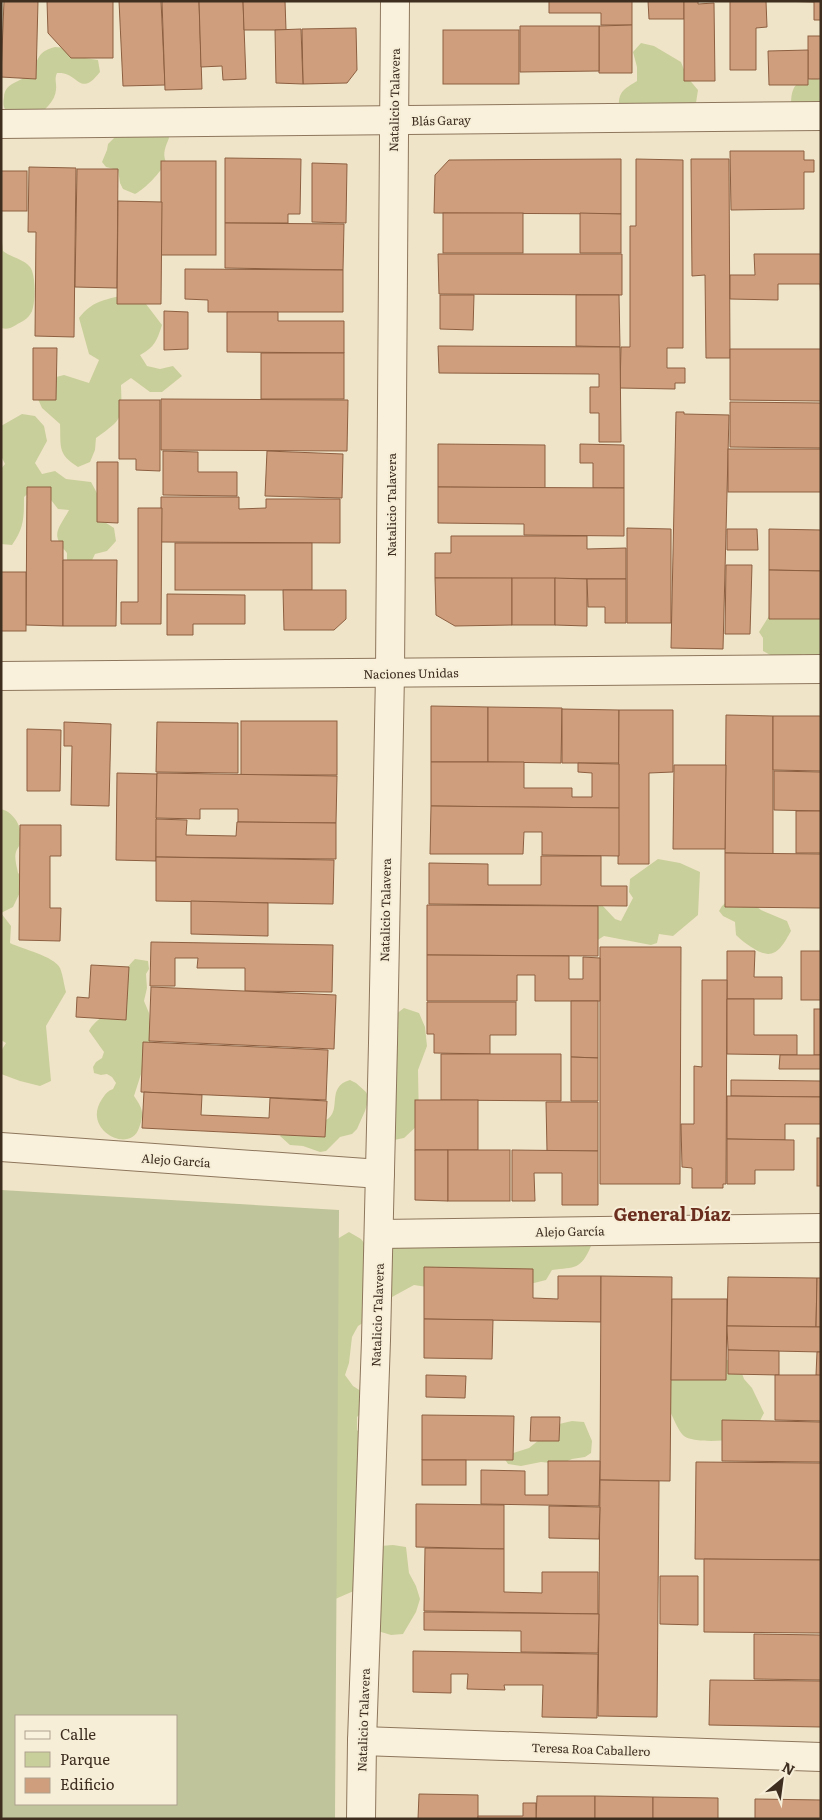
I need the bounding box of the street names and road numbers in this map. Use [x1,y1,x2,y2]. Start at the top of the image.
street label: Natalicio Talavera [384,47,404,152]
street label: Blás Garay [411,110,471,130]
street label: Natalicio Talavera [382,453,400,557]
street label: Naciones Unidas [363,663,459,683]
street label: Natalicio Talavera [375,857,395,962]
street label: Alejo García [141,1149,212,1171]
street label: Alejo García [535,1221,605,1241]
street label: Natalicio Talavera [366,1262,388,1367]
street label: Natalicio Talavera [352,1667,374,1772]
street label: Teresa Roa Caballero [531,1738,651,1760]

